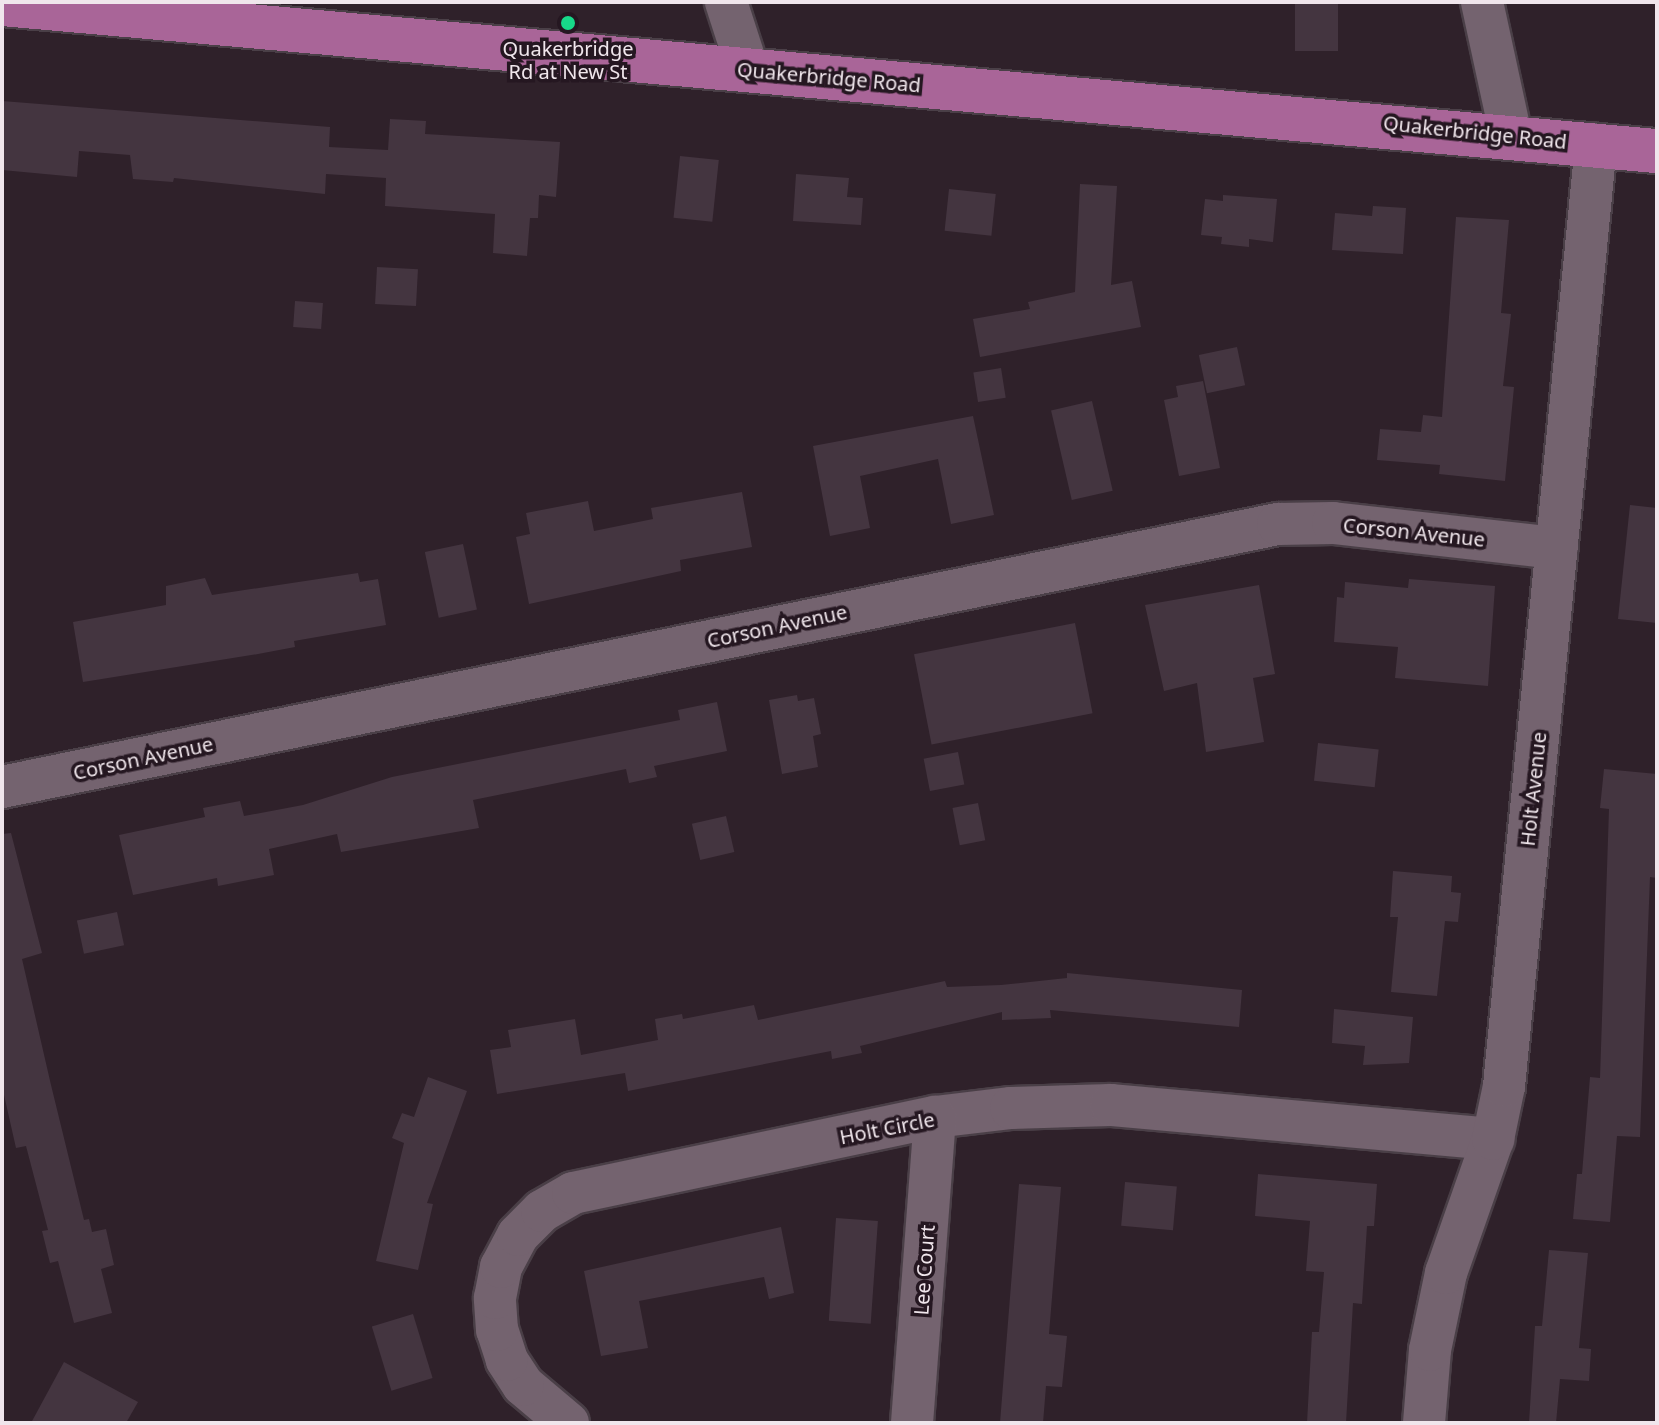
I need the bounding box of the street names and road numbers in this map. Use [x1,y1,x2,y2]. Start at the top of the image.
street label: Quakerbridge Road [736,57,922,97]
street label: Quakerbridge Road [1382,110,1568,154]
street label: Corson Avenue [1342,513,1486,551]
street label: Corson Avenue [705,599,849,653]
street label: Corson Avenue [71,731,215,785]
street label: Holt Avenue [1515,731,1551,847]
street label: Holt Circle [837,1107,937,1149]
street label: Lee Court [909,1224,939,1316]

